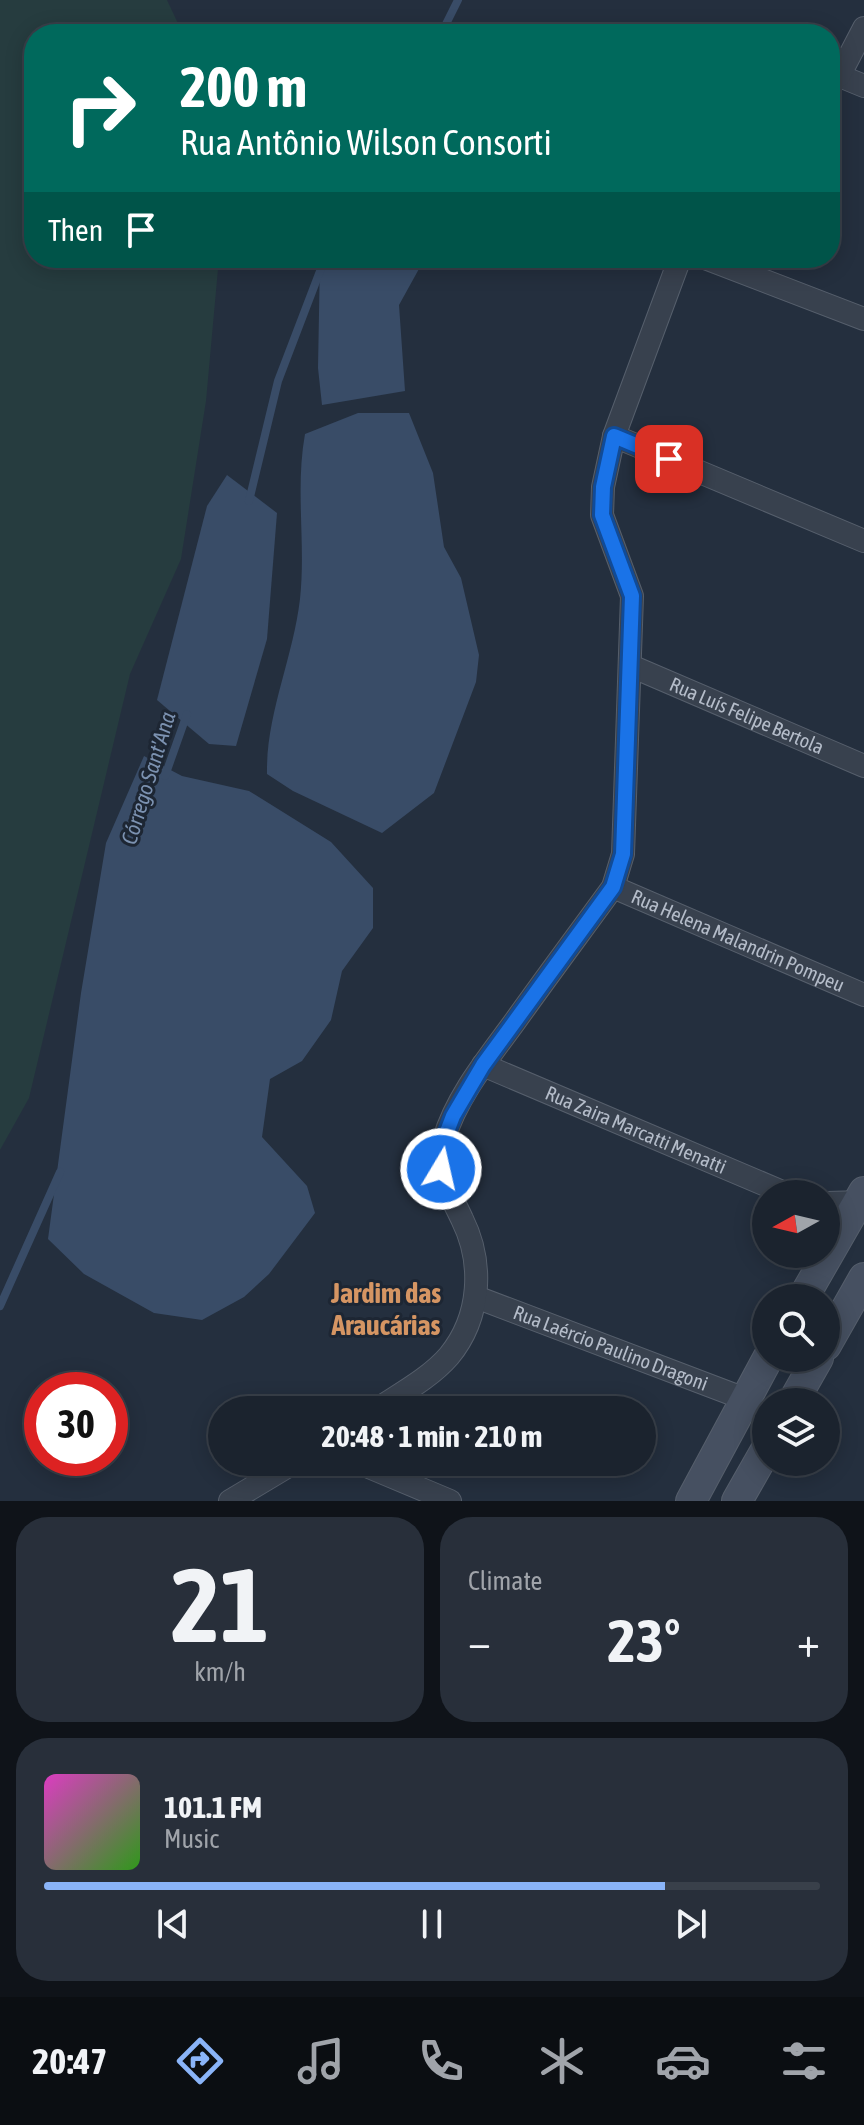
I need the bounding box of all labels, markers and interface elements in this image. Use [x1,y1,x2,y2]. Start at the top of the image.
text: 200 m [180,55,307,119]
icon: right [48,56,152,160]
text: Rua Antônio Wilson Consorti [180,121,552,163]
icon: arrive [119,208,163,252]
text: Then [48,213,103,247]
pin [635,425,703,493]
icon: arrive [647,437,691,481]
street label: Rua Luís Felipe Bertola [666,672,828,758]
water label: Córrego Sant'Ana [116,709,180,847]
street label: Rua Helena Malandrin Pompeu [628,884,848,996]
street label: Rua Zaira Marcatti Menatti [542,1081,730,1178]
position arrow [399,1127,483,1211]
north arrow [752,1180,840,1268]
map controls [752,1180,840,1476]
district label: Jardim das Araucárias [330,1277,441,1341]
button: search [752,1284,840,1372]
street label: Rua Laércio Paulino Dragoni [510,1300,711,1395]
speed limit sign: 30 [24,1372,128,1476]
button: layers [752,1388,840,1476]
text: 20:48 · 1 min · 210 m [322,1419,542,1453]
text: 21 [171,1545,269,1664]
text: Climate [468,1566,542,1596]
text: 23° [608,1606,680,1675]
text: − [468,1616,491,1666]
text: + [797,1616,820,1666]
text: km/h [194,1657,246,1687]
text: 101.1 FM [164,1790,262,1824]
text: Music [164,1824,219,1854]
icon: previous [151,1902,195,1946]
icon: pause [410,1902,454,1946]
icon: next [669,1902,713,1946]
icon: directions [172,2033,228,2089]
icon: music [293,2033,349,2089]
icon: phone [413,2033,469,2089]
icon: climate [534,2033,590,2089]
icon: car [655,2033,711,2089]
icon: filters [776,2033,832,2089]
text: 20:47 [32,2040,107,2082]

